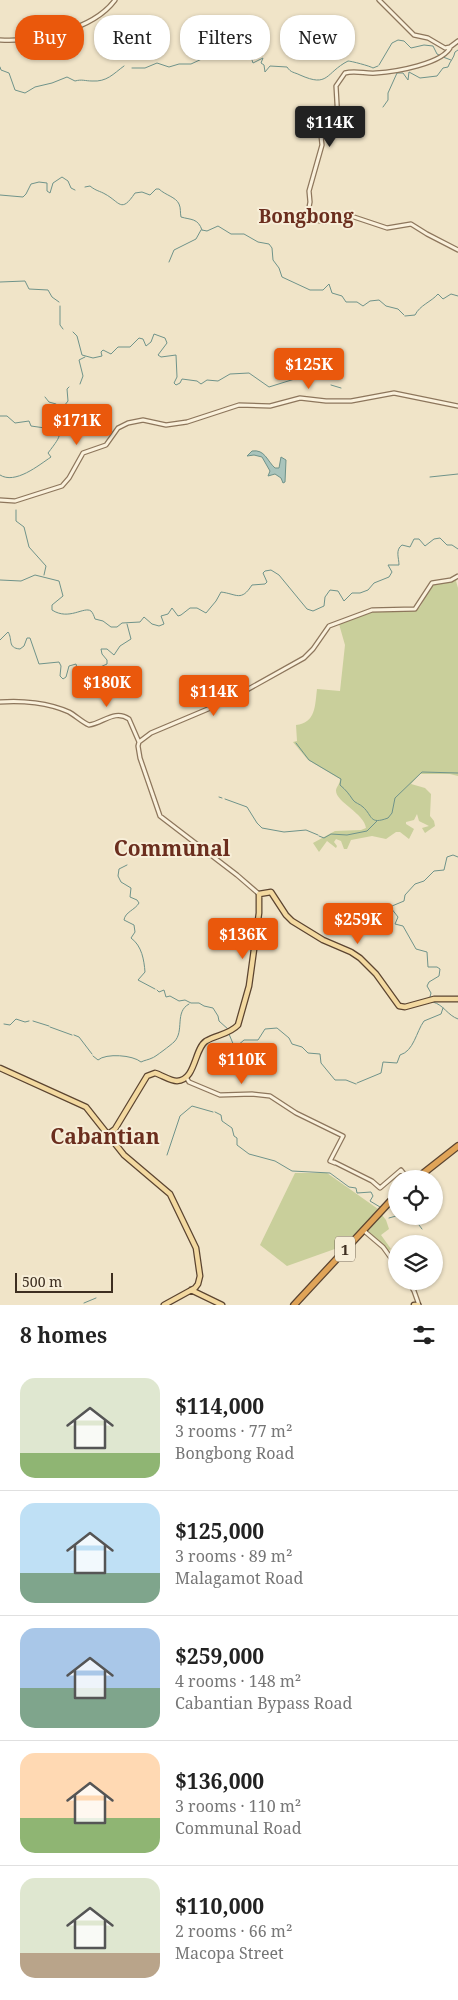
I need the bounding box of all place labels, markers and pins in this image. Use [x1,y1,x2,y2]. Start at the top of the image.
pin: $114K [295,106,365,148]
pin: $125K [274,348,344,390]
pin: $171K [42,404,112,446]
pin: $180K [72,666,142,708]
pin: $114K [179,674,249,717]
pin: $259K [323,902,393,945]
pin: $136K [208,918,278,960]
pin: $110K [207,1042,277,1085]

